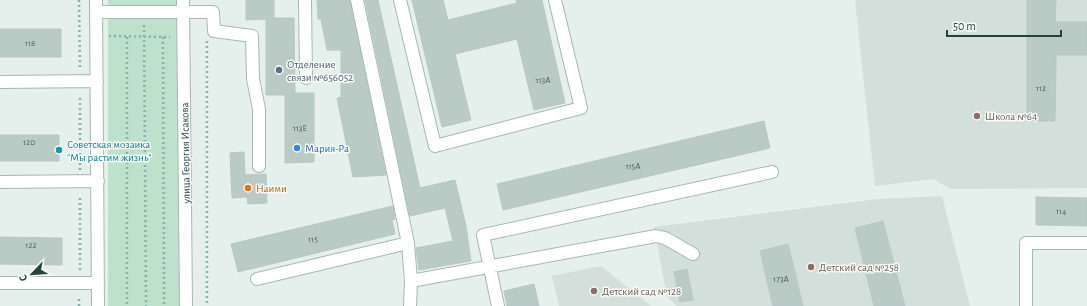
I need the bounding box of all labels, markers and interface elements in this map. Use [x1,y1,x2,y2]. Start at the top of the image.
scale bar [947,12,1061,38]
text: 50 m [953,20,976,32]
house number: 118 [25,39,35,48]
place label: Отделение связи №656052 [287,59,353,83]
marker: Отделение связи №656052 [274,65,284,75]
house number: 113А [535,76,551,85]
house number: 112 [1036,84,1046,93]
street label: улица Георгия Исакова [179,102,192,205]
marker: Школа №64 [972,111,982,121]
place label: Школа №64 [985,111,1037,122]
house number: 113Е [293,124,308,133]
house number: 120 [23,138,35,147]
place label: Советская мозаика "Мы растим жизнь" [67,139,151,163]
marker: Мария-Ра [292,143,302,153]
place label: Мария-Ра [305,143,349,154]
marker: Советская мозаика "Мы растим жизнь" [54,145,64,155]
house number: 115А [625,162,641,171]
marker: Наими [243,183,253,193]
place label: Наими [256,183,287,194]
house number: 114 [1056,207,1067,216]
house number: 115 [308,235,318,244]
house number: 122 [25,241,37,250]
north arrow [12,254,52,294]
marker: Детский сад №258 [806,262,816,272]
place label: Детский сад №258 [819,262,899,273]
text: С [17,273,30,283]
house number: 173А [773,275,790,284]
marker: Детский сад №128 [589,286,599,296]
place label: Детский сад №128 [602,286,681,297]

